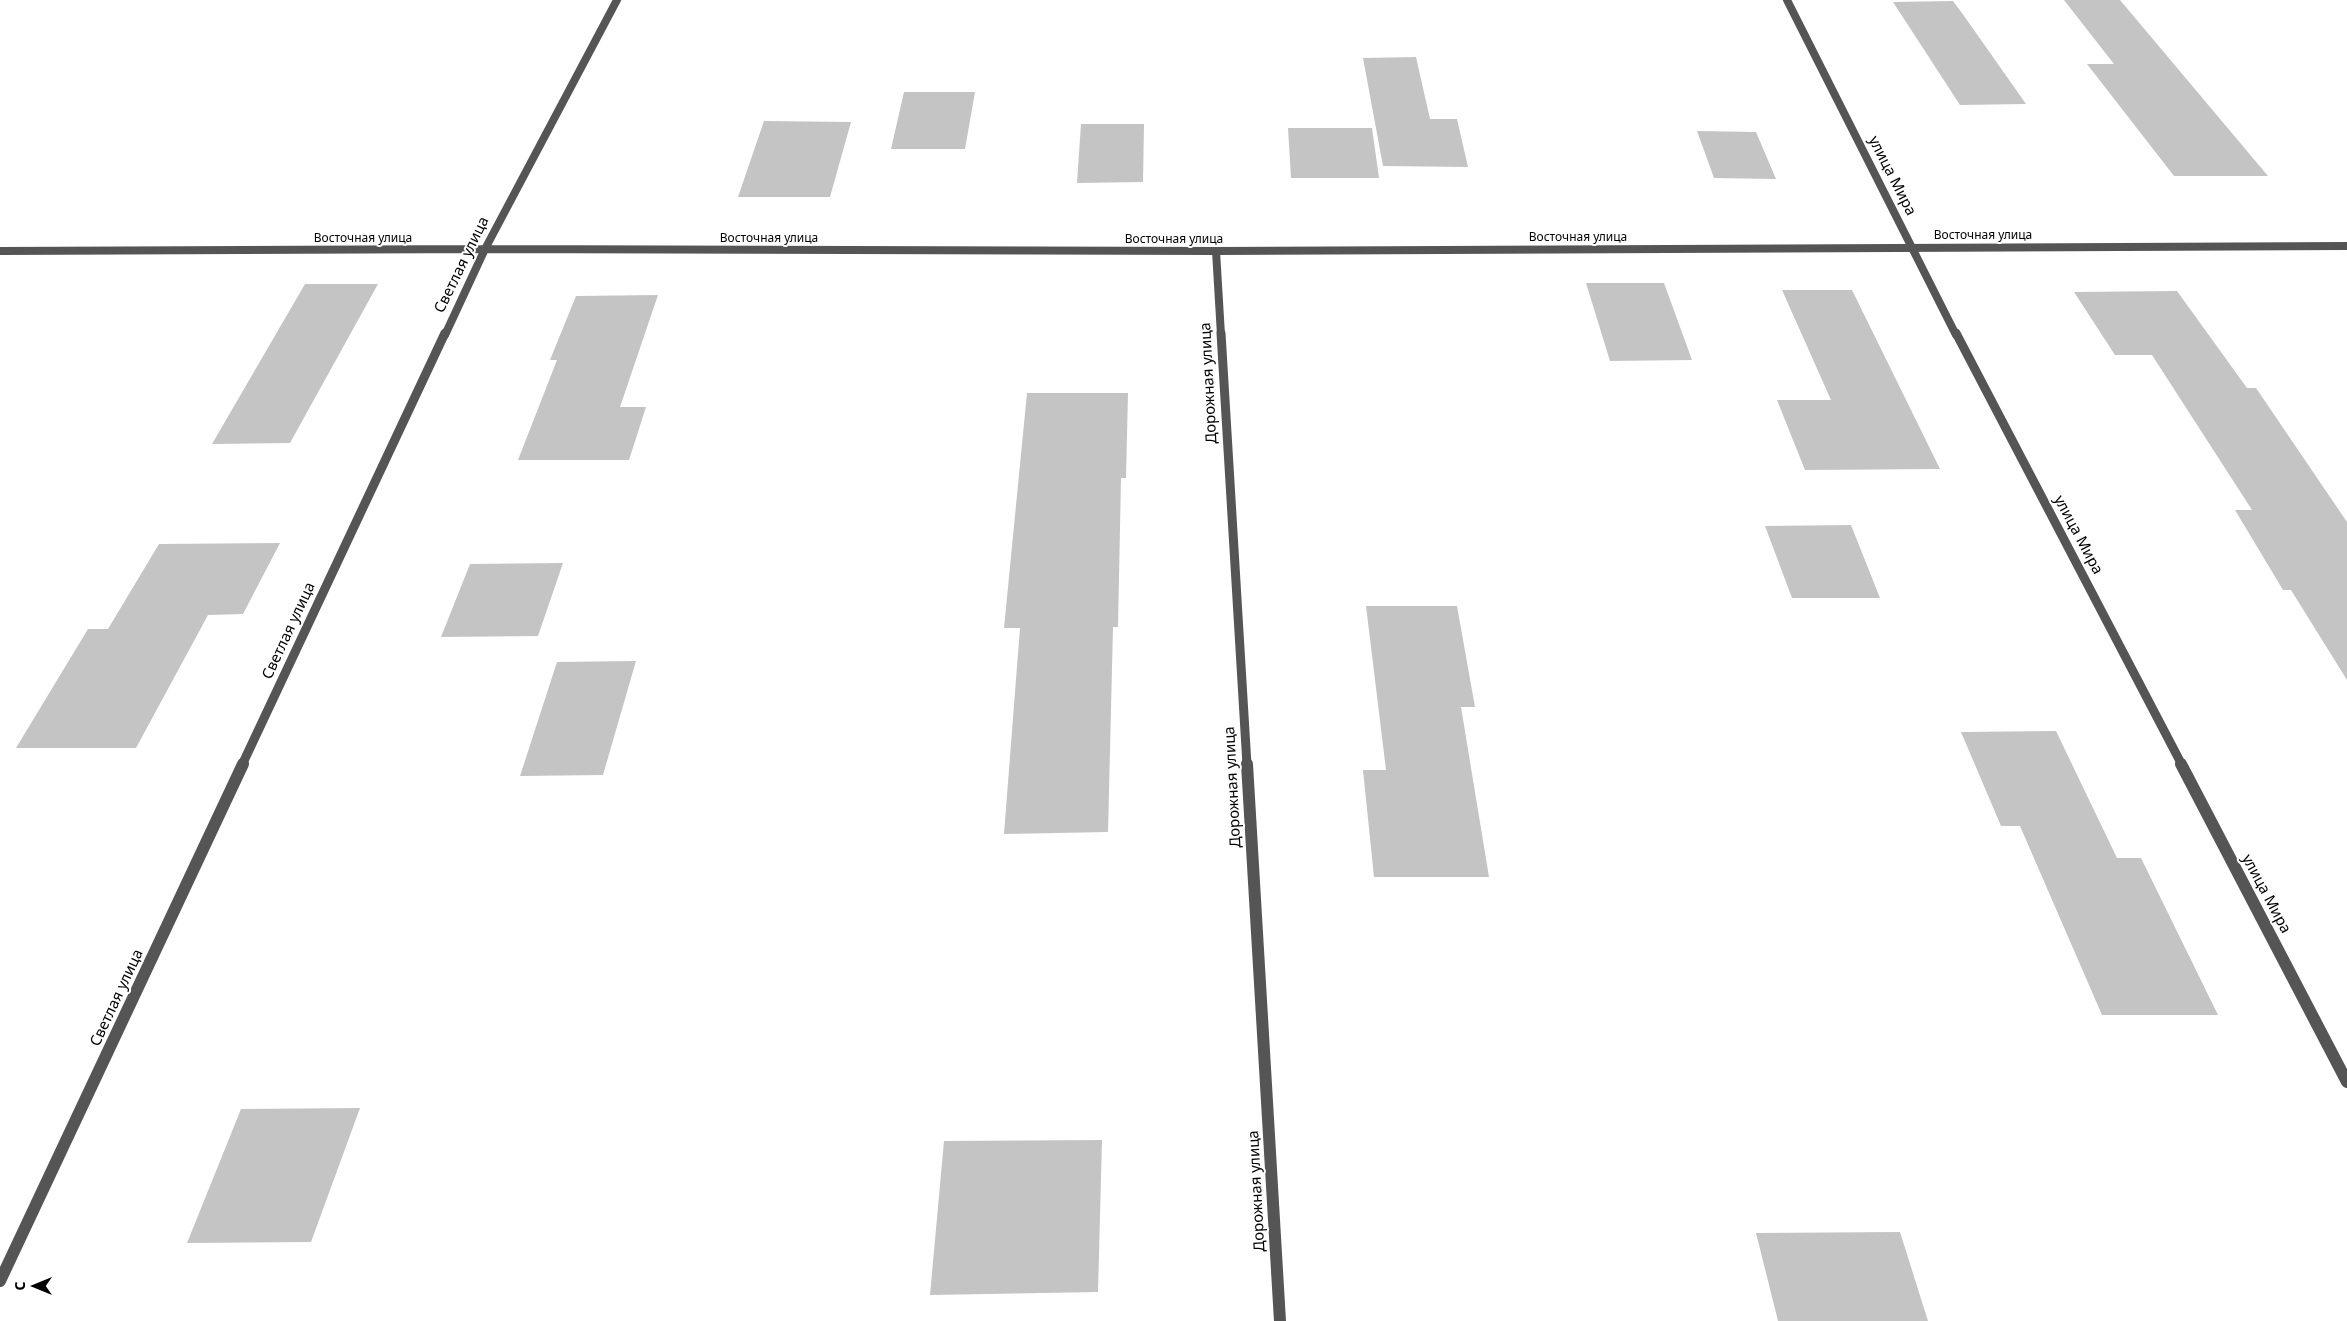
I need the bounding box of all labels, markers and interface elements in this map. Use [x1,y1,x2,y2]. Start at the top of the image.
street label: улица Мира [1864,133,1920,219]
street label: Светлая улица [431,214,493,316]
street label: Восточная улица [1934,229,2032,243]
street label: Восточная улица [1529,231,1627,245]
street label: Восточная улица [314,232,412,246]
street label: Восточная улица [720,232,818,246]
street label: Восточная улица [1125,233,1223,247]
street label: Дорожная улица [1197,322,1221,444]
street label: улица Мира [2050,492,2106,578]
street label: Светлая улица [259,580,319,682]
street label: Дорожная улица [1221,726,1245,848]
street label: улица Мира [2238,851,2294,937]
street label: Светлая улица [87,947,147,1049]
street label: Дорожная улица [1245,1130,1269,1252]
north arrow [10,1261,60,1311]
text: С [10,1281,29,1291]

